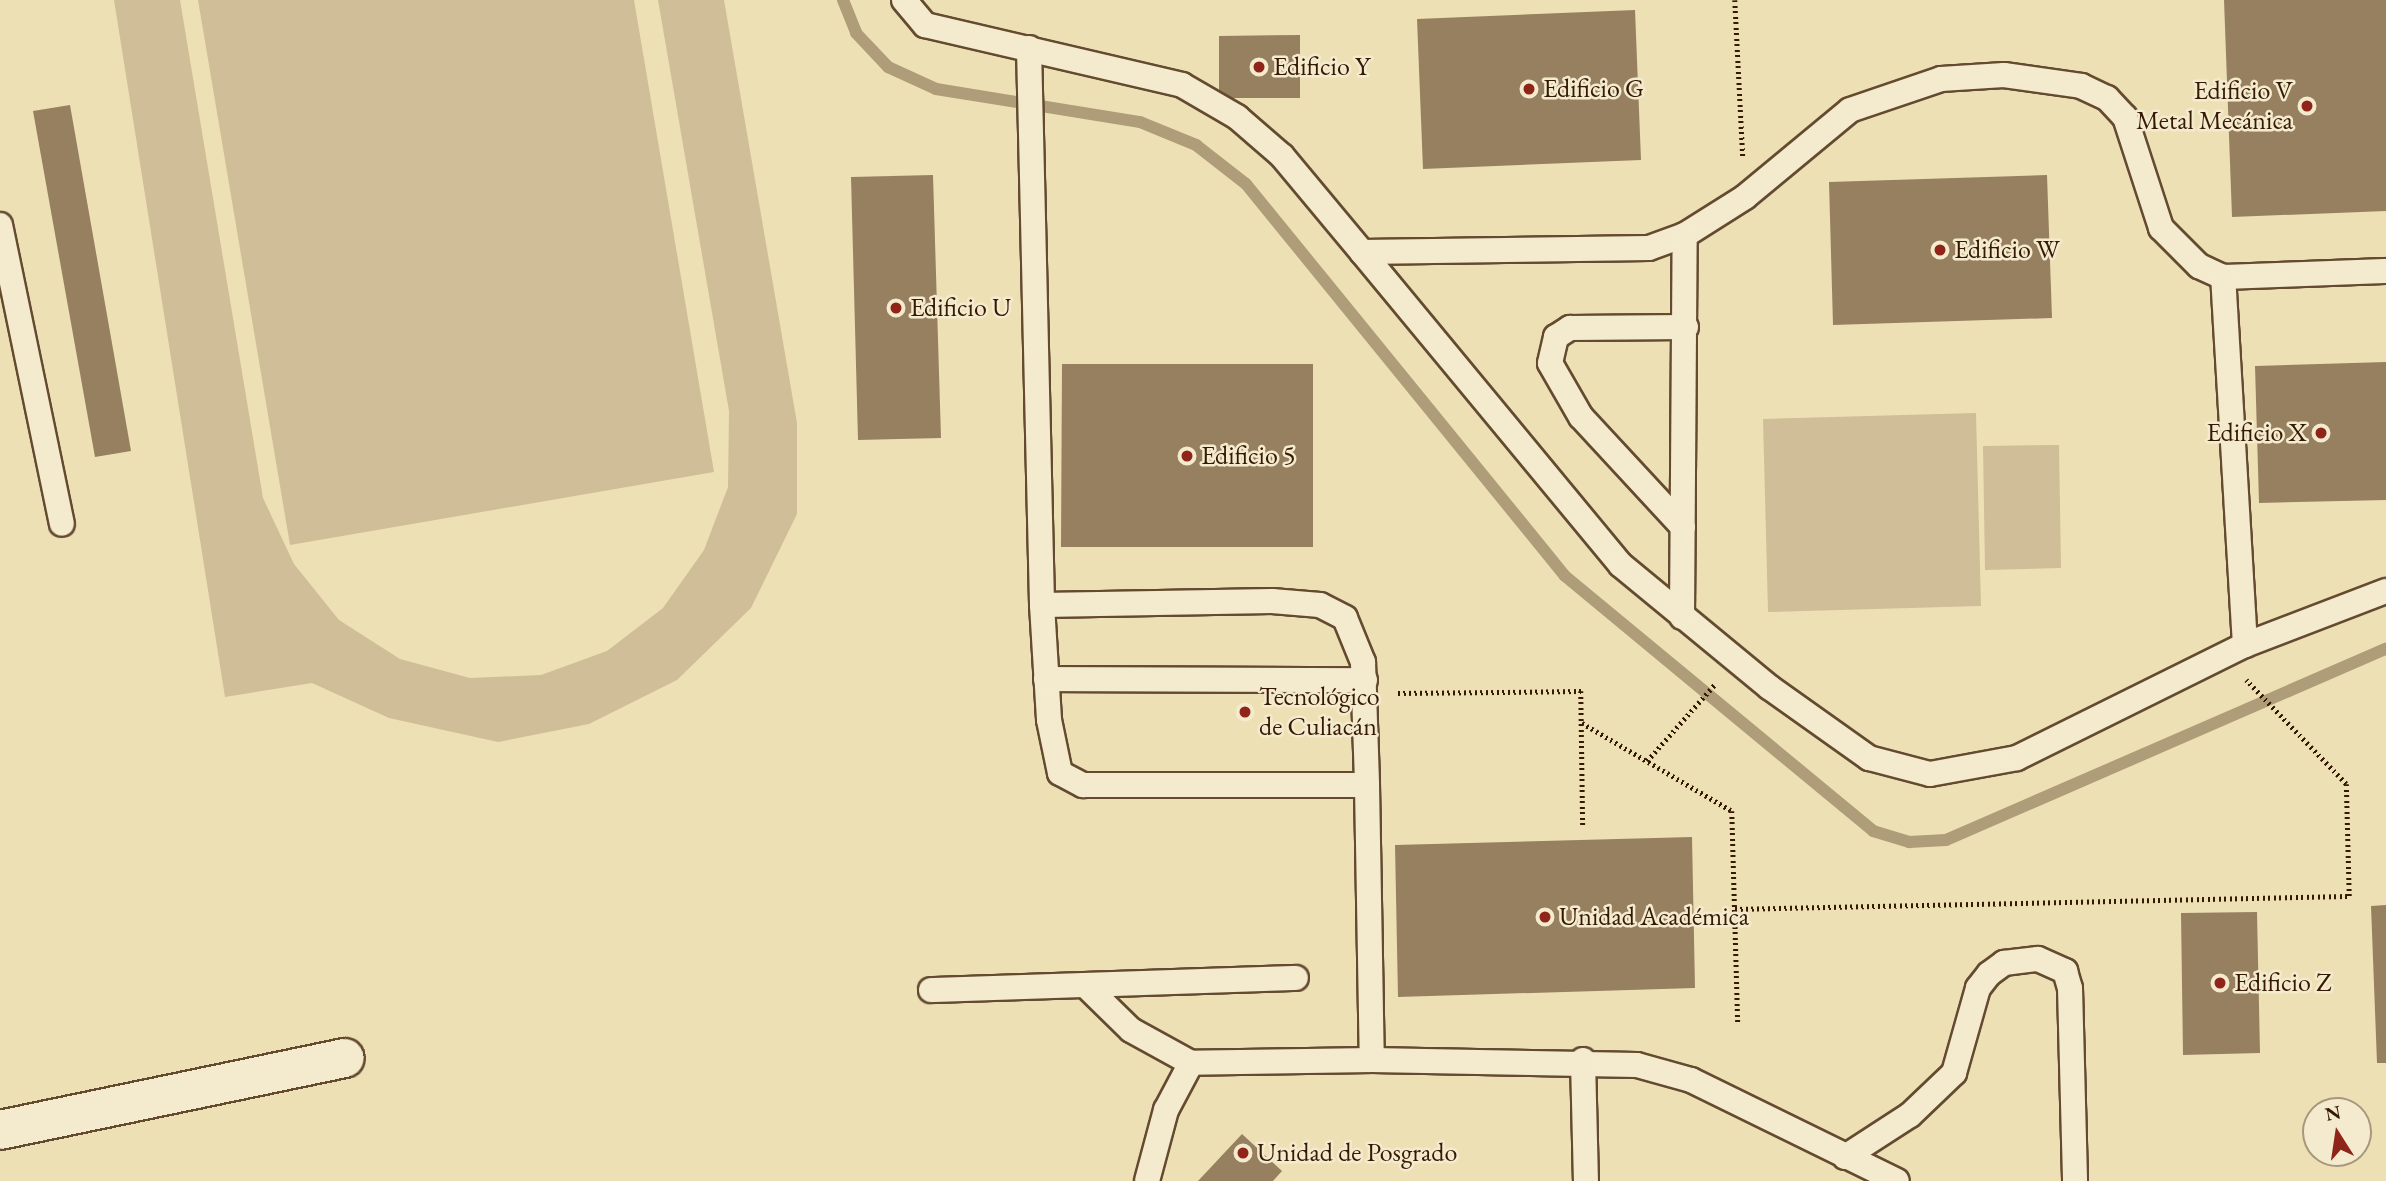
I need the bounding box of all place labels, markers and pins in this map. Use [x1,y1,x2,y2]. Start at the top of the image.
place label: Edificio Y [1273,51,1370,83]
marker: Edificio Y [1251,59,1267,75]
place label: Edificio G [1543,73,1644,105]
place label: Edificio V Metal Mecánica [2136,75,2293,136]
marker: Edificio G [1521,81,1537,97]
marker: Edificio V Metal Mecánica [2299,98,2315,114]
place label: Edificio W [1954,234,2060,266]
marker: Edificio W [1932,242,1948,258]
place label: Edificio U [910,292,1011,324]
marker: Edificio U [888,300,904,316]
place label: Edificio X [2207,417,2307,449]
marker: Edificio X [2313,425,2329,441]
place label: Edificio 5 [1201,440,1296,472]
marker: Edificio 5 [1179,448,1195,464]
place label: Tecnológico de Culiacán [1259,681,1380,742]
marker: Tecnológico de Culiacán [1237,704,1253,720]
place label: Unidad Académica [1559,901,1749,933]
marker: Unidad Académica [1537,909,1553,925]
place label: Edificio Z [2234,967,2332,999]
marker: Edificio Z [2212,975,2228,991]
place label: Unidad de Posgrado [1257,1137,1457,1169]
marker: Unidad de Posgrado [1235,1145,1251,1161]

